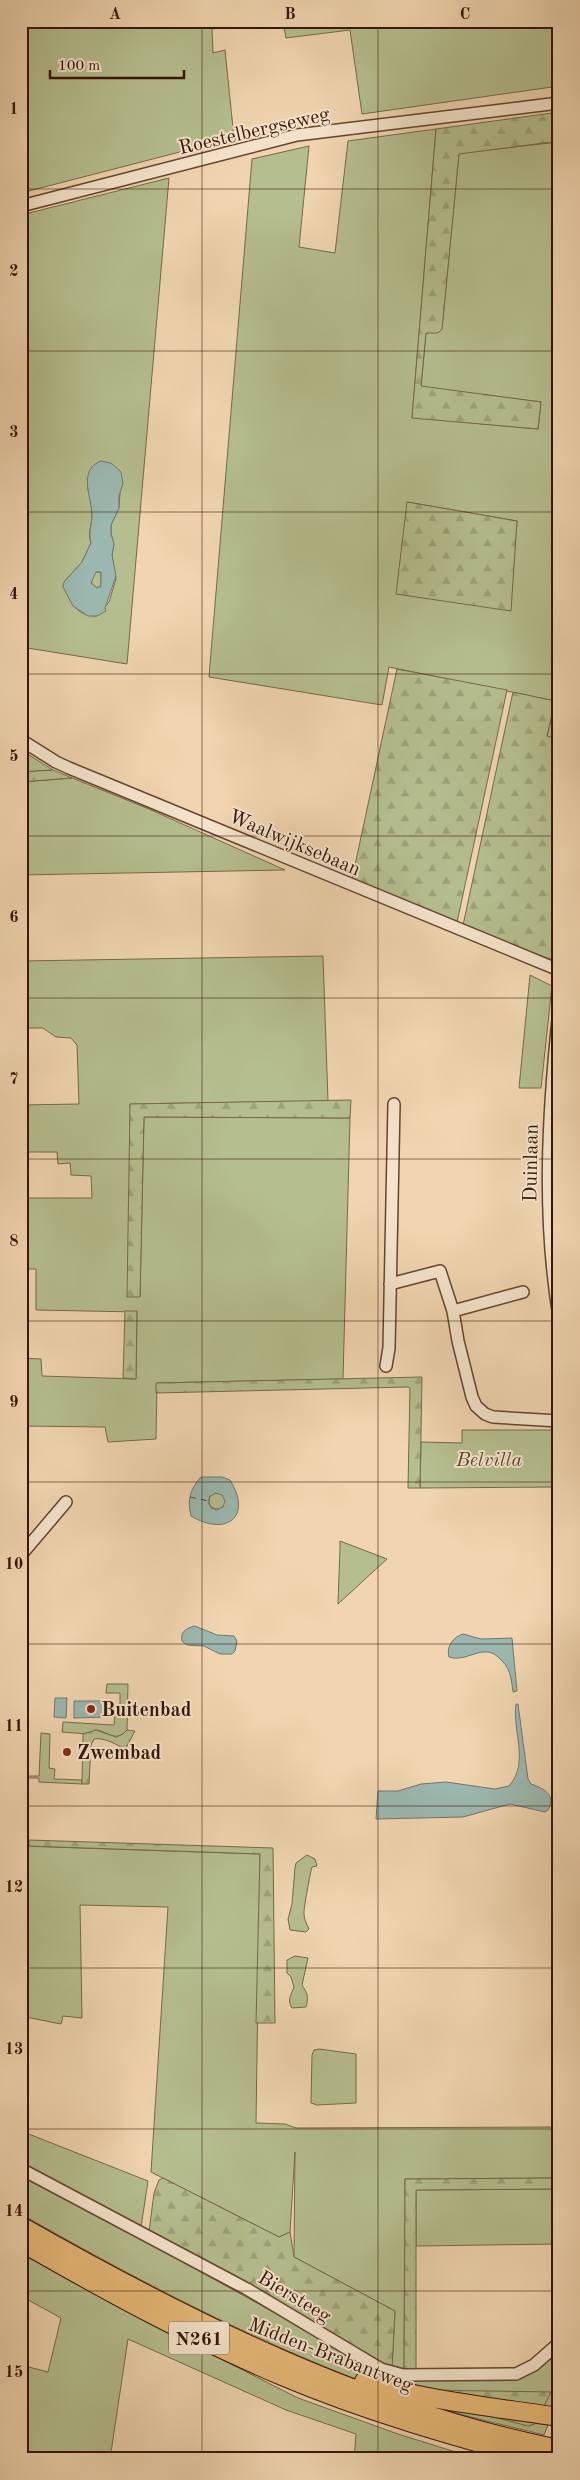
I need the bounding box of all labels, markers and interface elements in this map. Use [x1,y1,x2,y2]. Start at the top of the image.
text: A [109,7,121,23]
text: B [284,7,296,23]
text: C [460,7,470,23]
scale bar [50,48,184,80]
text: 100 m [58,59,100,74]
text: 1 [9,102,19,118]
street label: Roestelbergseweg [177,105,332,159]
text: 2 [9,264,19,280]
text: 3 [9,425,19,441]
text: 4 [9,587,19,603]
text: 5 [9,749,19,765]
street label: Waalwijksebaan [225,807,363,881]
text: 6 [9,910,19,926]
text: 7 [9,1072,19,1088]
street label: Duinlaan [521,1123,543,1202]
text: 8 [9,1234,19,1250]
text: 9 [9,1395,19,1411]
park label: Belvilla [455,1451,522,1471]
text: 10 [5,1557,23,1573]
place label: Buitenbad [101,1701,192,1721]
marker: Buitenbad [85,1703,97,1715]
text: 11 [5,1719,23,1735]
place label: Zwembad [77,1744,162,1764]
marker: Zwembad [61,1746,73,1758]
text: 12 [5,1880,23,1896]
text: 13 [5,2042,23,2058]
text: 14 [5,2204,23,2220]
street label: Biersteeg [254,2268,334,2327]
street label: Midden-Brabantweg [245,2315,416,2397]
road number: N261 [169,2322,229,2354]
text: 15 [5,2365,23,2381]

